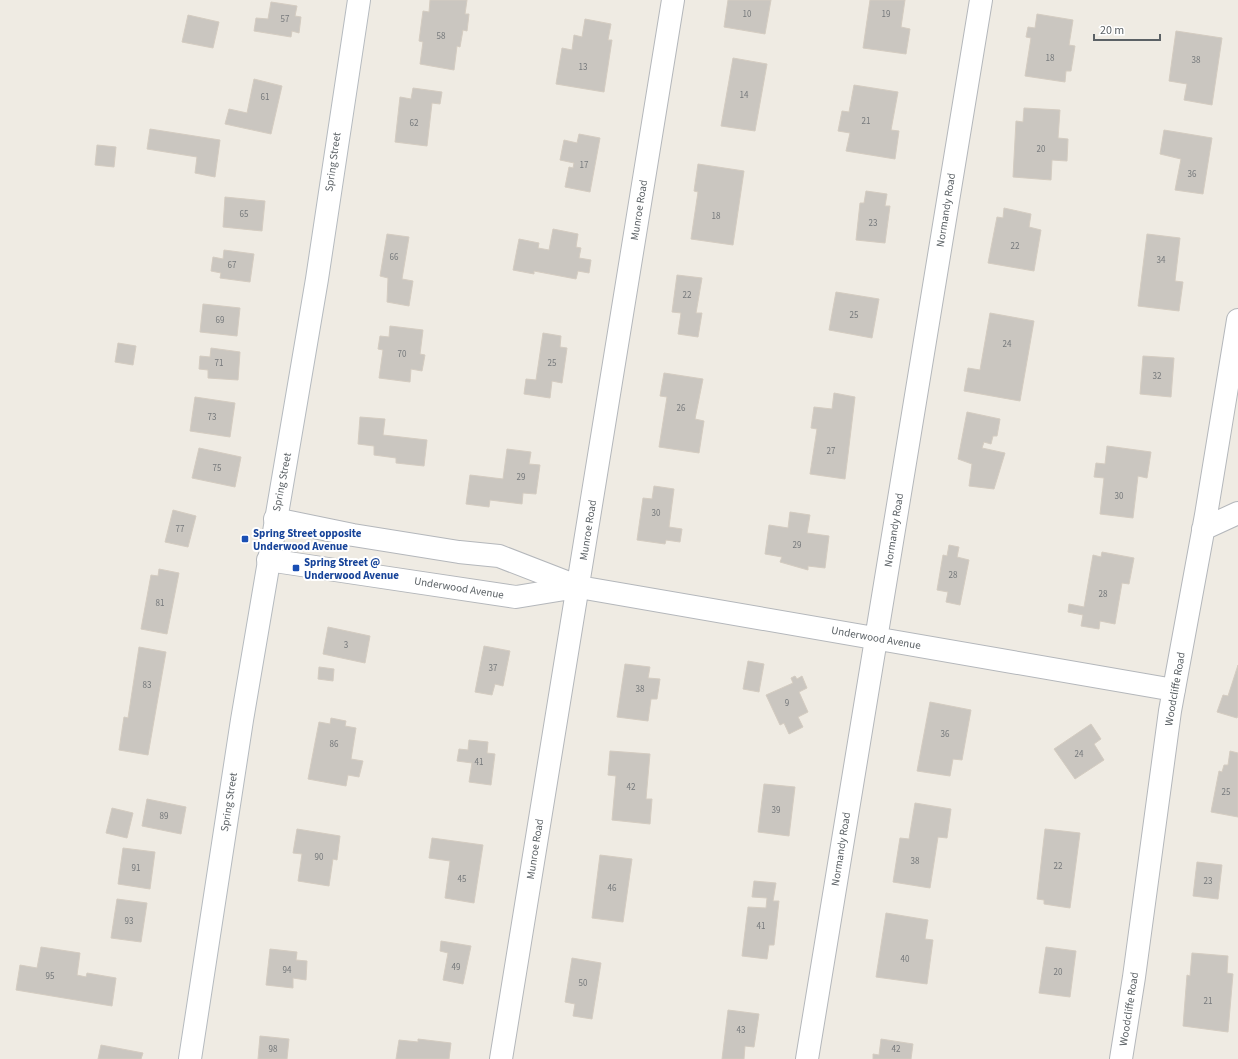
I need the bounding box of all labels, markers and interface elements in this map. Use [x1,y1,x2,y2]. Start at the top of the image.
house number: 10 [743,8,752,21]
house number: 19 [882,8,891,21]
house number: 57 [281,13,290,26]
scale bar [1094,16,1160,42]
text: 20 m [1100,22,1124,39]
house number: 58 [437,30,446,43]
house number: 18 [1046,52,1055,65]
house number: 38 [1192,54,1201,67]
house number: 13 [579,61,588,74]
house number: 14 [740,89,749,102]
house number: 61 [261,91,269,104]
house number: 21 [862,115,870,128]
house number: 62 [410,117,419,130]
street label: Spring Street [321,131,345,193]
house number: 20 [1037,143,1046,156]
house number: 17 [580,159,589,172]
house number: 36 [1188,168,1197,181]
street label: Normandy Road [933,172,959,248]
street label: Munroe Road [627,179,651,241]
house number: 65 [240,208,249,221]
house number: 18 [712,210,721,223]
house number: 23 [869,217,878,230]
house number: 22 [1011,240,1020,253]
house number: 66 [390,251,399,264]
house number: 34 [1157,254,1166,267]
house number: 67 [228,259,237,272]
house number: 22 [683,289,692,302]
house number: 25 [850,309,859,322]
house number: 69 [216,314,225,327]
house number: 24 [1003,338,1012,351]
house number: 70 [398,348,407,361]
house number: 71 [215,357,223,370]
house number: 25 [548,357,557,370]
house number: 32 [1153,370,1162,383]
house number: 26 [677,402,686,415]
house number: 73 [208,411,217,424]
house number: 27 [827,445,836,458]
street label: Spring Street [269,451,295,513]
house number: 75 [213,462,222,475]
house number: 29 [517,471,526,484]
house number: 30 [1115,490,1124,503]
street label: Normandy Road [881,492,907,568]
street label: Munroe Road [576,499,600,561]
house number: 30 [652,507,661,520]
house number: 77 [176,523,185,536]
place label: Spring Street opposite Underwood Avenue [253,526,362,554]
marker: Spring Street opposite Underwood Avenue [240,534,250,544]
house number: 29 [793,539,802,552]
place label: Spring Street @ Underwood Avenue [304,555,399,583]
marker: Spring Street @ Underwood Avenue [291,563,301,573]
house number: 28 [949,569,958,582]
street label: Underwood Avenue [413,573,505,603]
house number: 28 [1099,588,1108,601]
house number: 81 [156,597,164,610]
street label: Underwood Avenue [830,623,922,653]
house number: 3 [344,639,349,652]
street label: Woodcliffe Road [1161,651,1189,727]
house number: 37 [489,662,498,675]
house number: 83 [143,679,152,692]
house number: 38 [636,683,645,696]
house number: 9 [785,697,790,710]
house number: 36 [941,728,950,741]
house number: 86 [330,738,339,751]
house number: 24 [1075,748,1084,761]
house number: 41 [475,756,483,769]
street label: Spring Street [217,771,241,833]
house number: 42 [627,781,636,794]
house number: 25 [1222,786,1231,799]
house number: 39 [772,804,781,817]
house number: 89 [160,810,169,823]
street label: Normandy Road [828,811,854,887]
street label: Munroe Road [523,818,547,880]
house number: 90 [315,851,324,864]
house number: 38 [911,855,920,868]
house number: 22 [1054,860,1063,873]
house number: 91 [132,862,140,875]
house number: 45 [458,873,467,886]
house number: 23 [1204,875,1213,888]
house number: 46 [608,882,617,895]
house number: 93 [125,915,134,928]
house number: 41 [757,920,765,933]
house number: 40 [901,953,910,966]
house number: 49 [452,961,461,974]
house number: 94 [283,964,292,977]
house number: 20 [1054,966,1063,979]
house number: 95 [46,970,55,983]
street label: Woodcliffe Road [1116,971,1142,1047]
house number: 50 [579,977,588,990]
house number: 21 [1204,995,1212,1008]
house number: 43 [737,1024,746,1037]
house number: 98 [269,1043,278,1056]
house number: 42 [892,1043,901,1056]

